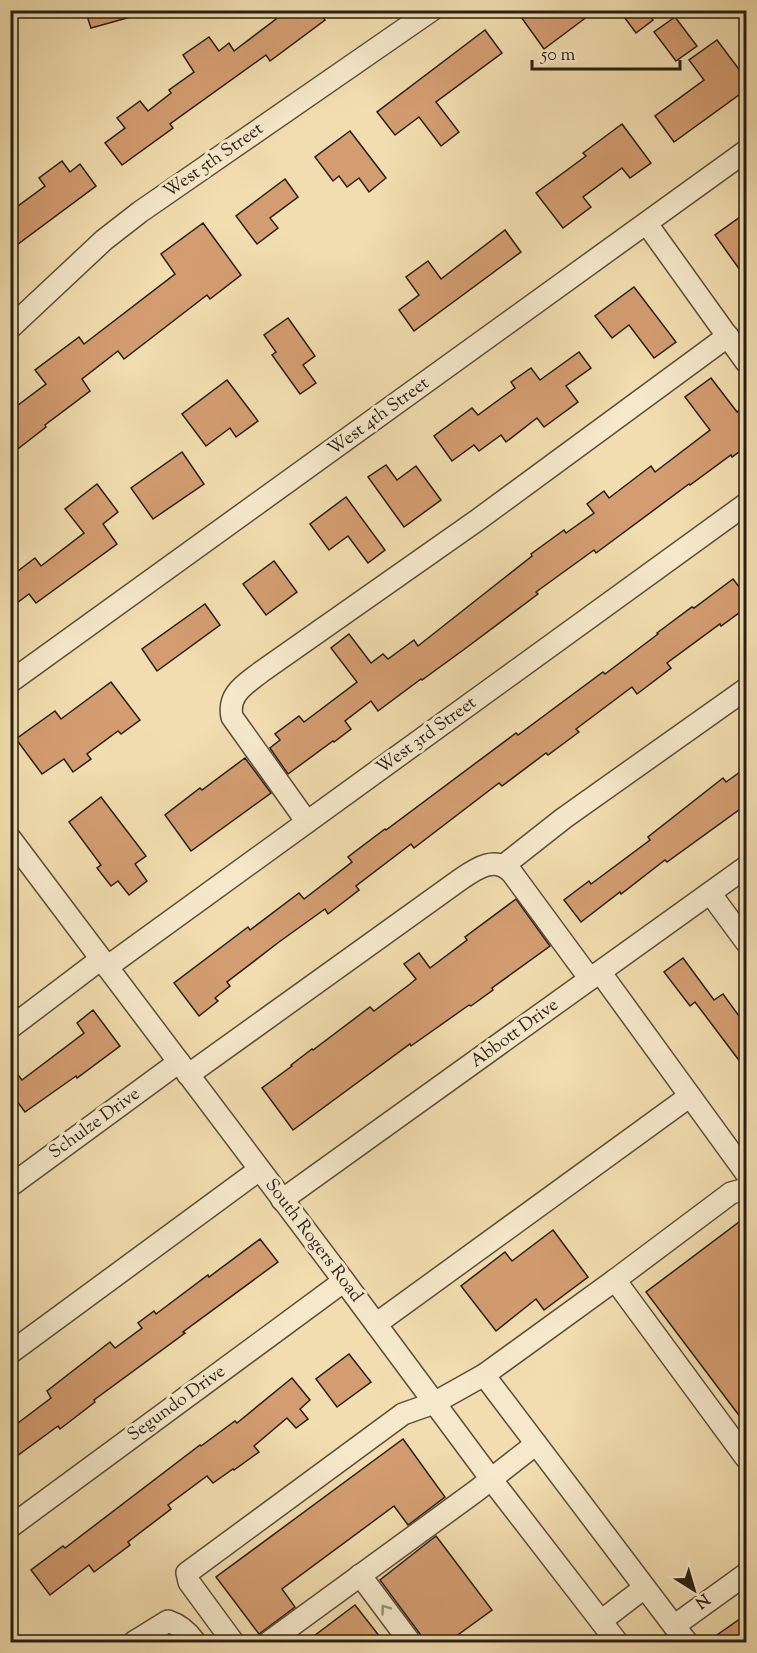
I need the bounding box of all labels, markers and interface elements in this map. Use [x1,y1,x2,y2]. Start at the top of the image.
scale bar [532,33,680,71]
text: 50 m [540,43,576,69]
street label: West 5th Street [159,117,269,205]
street label: West 4th Street [323,371,435,463]
street label: West 3rd Street [372,691,482,781]
street label: Abbott Drive [466,993,564,1075]
street label: Schulze Drive [44,1082,146,1166]
street label: South Rogers Road [258,1174,368,1308]
street label: Segundo Drive [123,1359,231,1449]
north arrow [664,1560,724,1620]
text: N [689,1587,714,1613]
one-way arrow [381,1605,392,1616]

